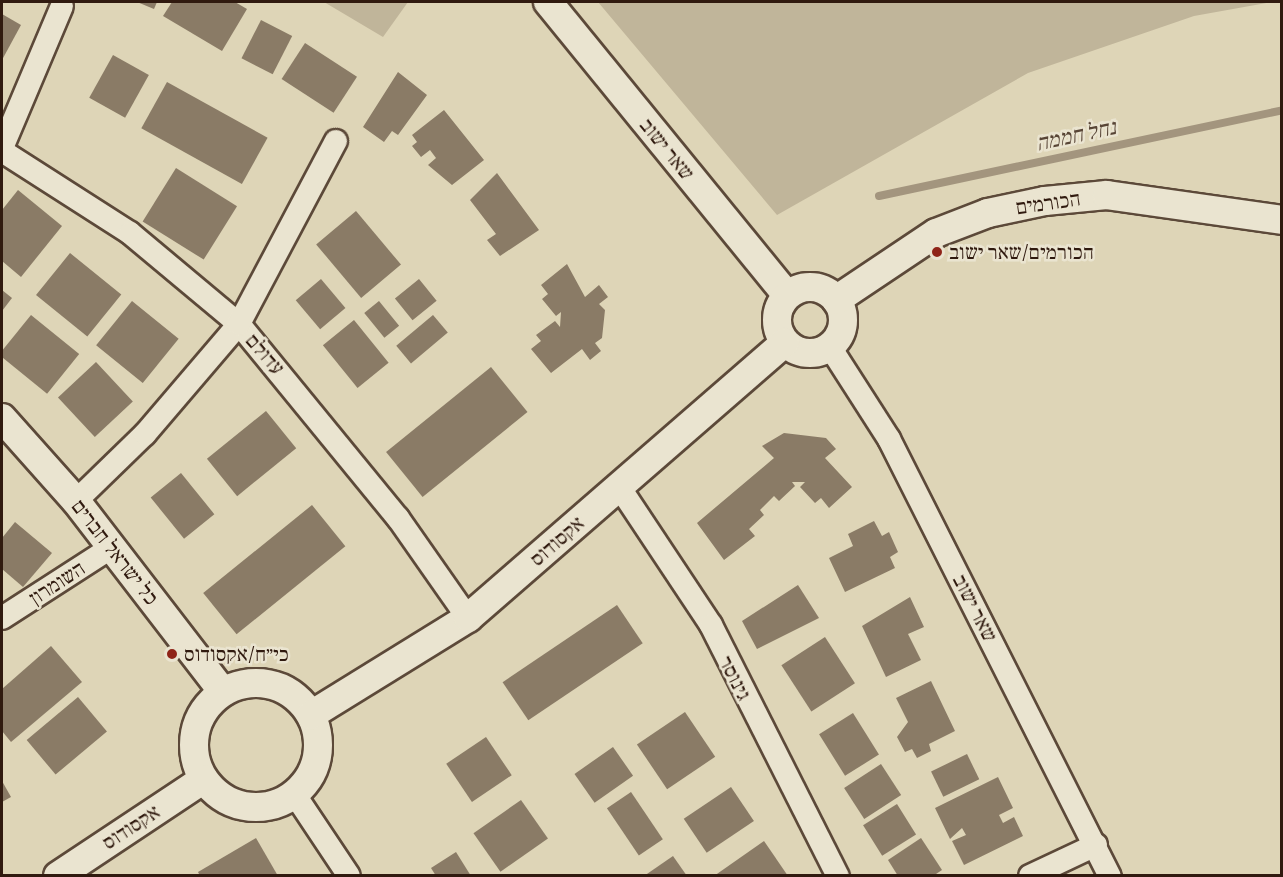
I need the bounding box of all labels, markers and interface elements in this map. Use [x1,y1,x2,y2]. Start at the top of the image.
street label: שאר ישוב [634,113,700,185]
water label: נחל חממה [1034,115,1118,157]
street label: הכורמים [1014,186,1082,220]
place label: הכורמים/שאר ישוב [949,239,1094,265]
marker: הכורמים/שאר ישוב [930,245,944,259]
street label: עדולם [240,328,290,380]
street label: כל ישראל חברים [66,494,164,610]
street label: אקסודוס [525,511,589,571]
street label: השומרון [24,556,90,610]
street label: שאר ישוב [947,570,1003,646]
place label: כי״ח/אקסודוס [184,641,289,667]
marker: כי״ח/אקסודוס [165,647,179,661]
street label: גינוסר [713,652,757,704]
street label: אקסודוס [97,799,165,855]

